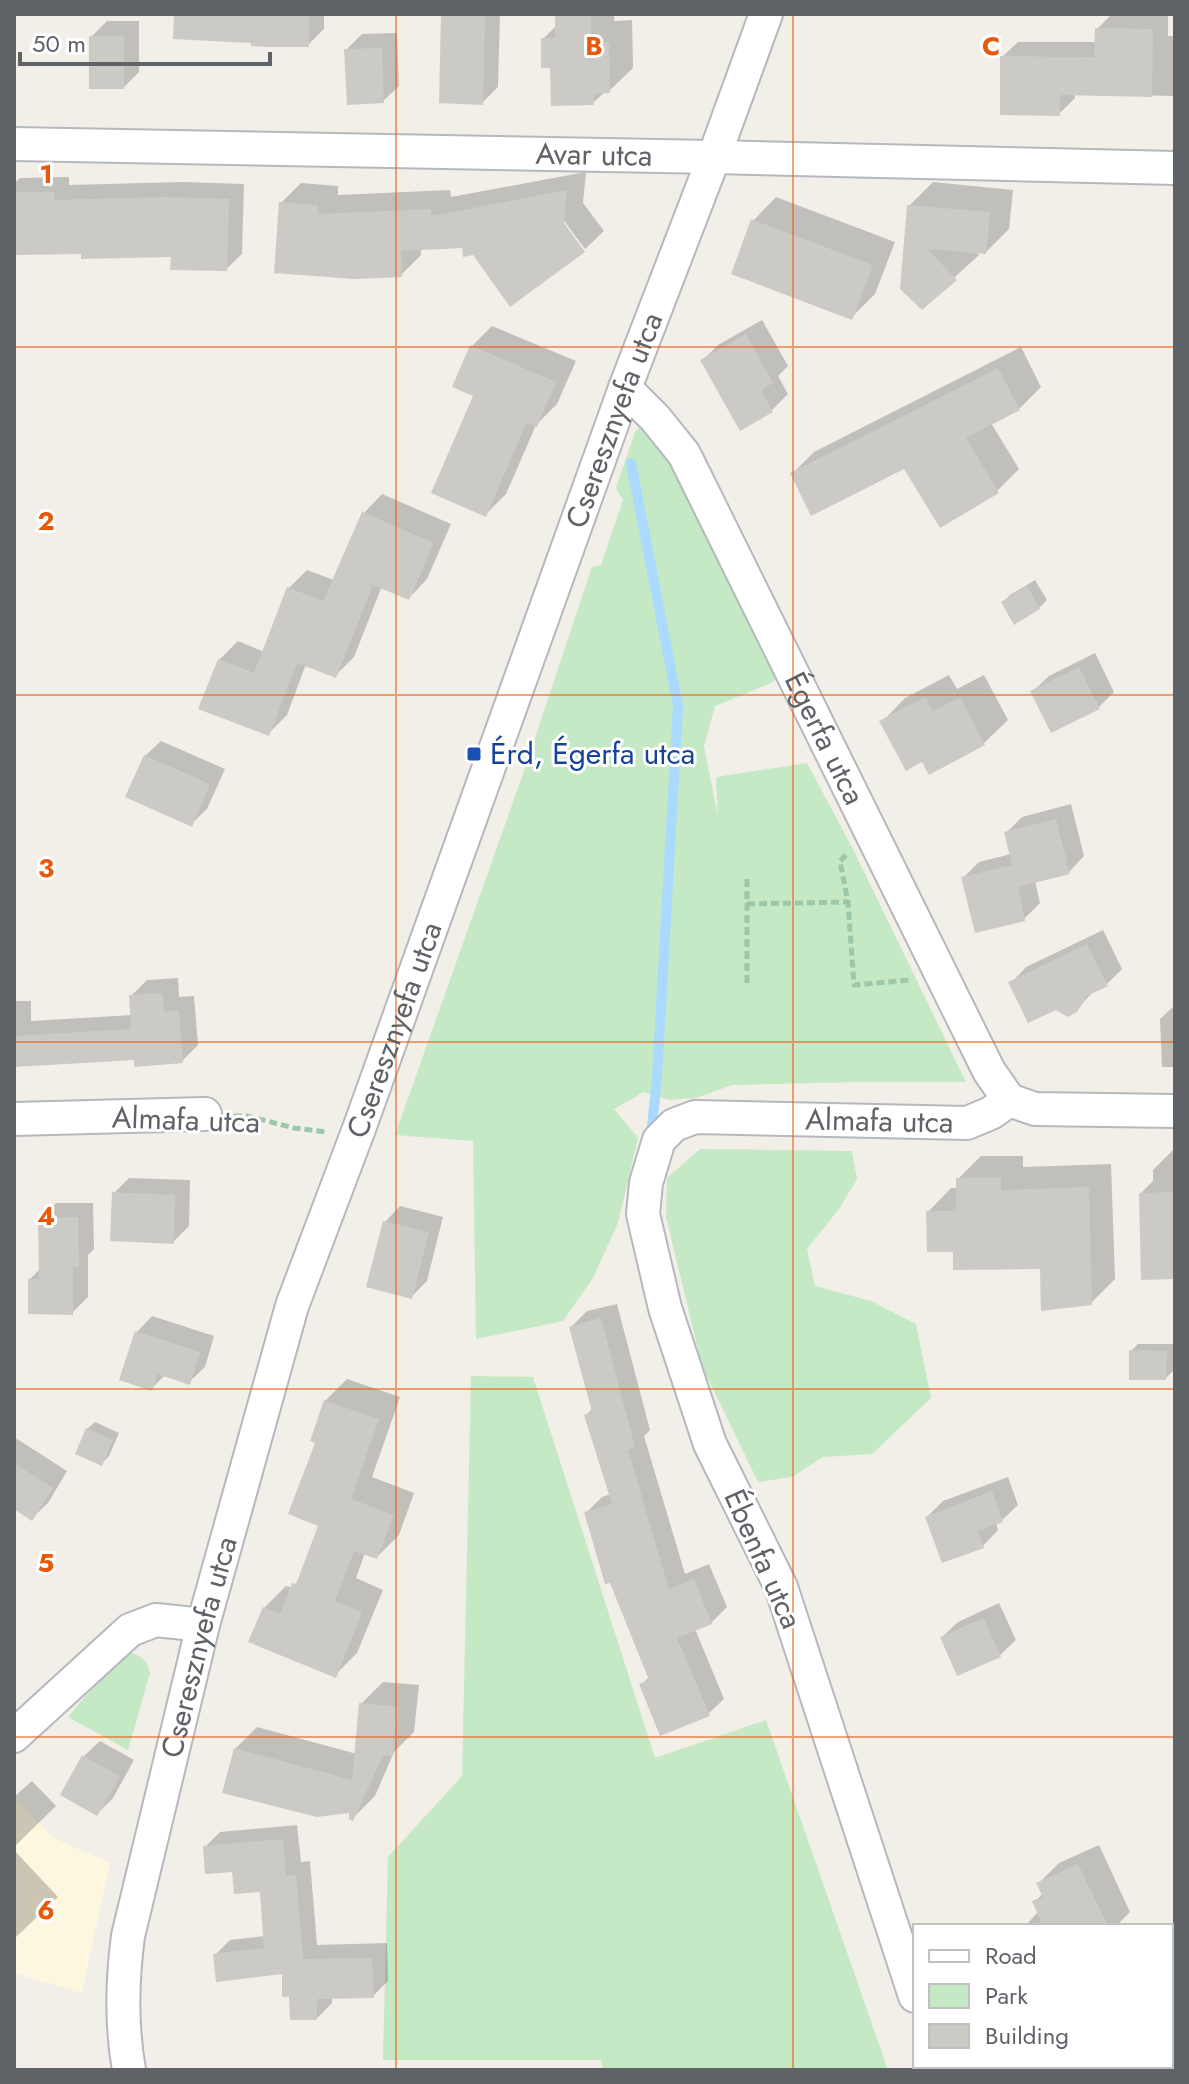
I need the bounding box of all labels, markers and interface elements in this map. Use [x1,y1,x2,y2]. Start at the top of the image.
scale bar [20,16,270,66]
text: 50 m [32,26,86,61]
text: B [585,27,603,65]
text: C [982,27,1000,65]
street label: Avar utca [535,132,653,177]
text: 1 [39,155,53,193]
street label: Cseresznyefa utca [554,306,673,534]
text: 2 [37,502,55,540]
street label: Égerfa utca [774,665,876,812]
place label: Érd, Égerfa utca [490,732,695,775]
marker: Érd, Égerfa utca [465,745,483,763]
text: 3 [38,849,54,887]
street label: Cseresznyefa utca [335,916,453,1144]
street label: Almafa utca [111,1095,261,1144]
street label: Almafa utca [805,1097,954,1144]
text: 4 [37,1197,55,1235]
street label: Ébenfa utca [714,1482,813,1635]
street label: Cseresznyefa utca [150,1531,248,1762]
text: 5 [38,1544,54,1582]
text: 6 [37,1891,55,1929]
legend [913,1924,1173,2068]
text: Road [985,1938,1037,1973]
text: Park [985,1978,1028,2013]
text: Building [985,2018,1069,2053]

